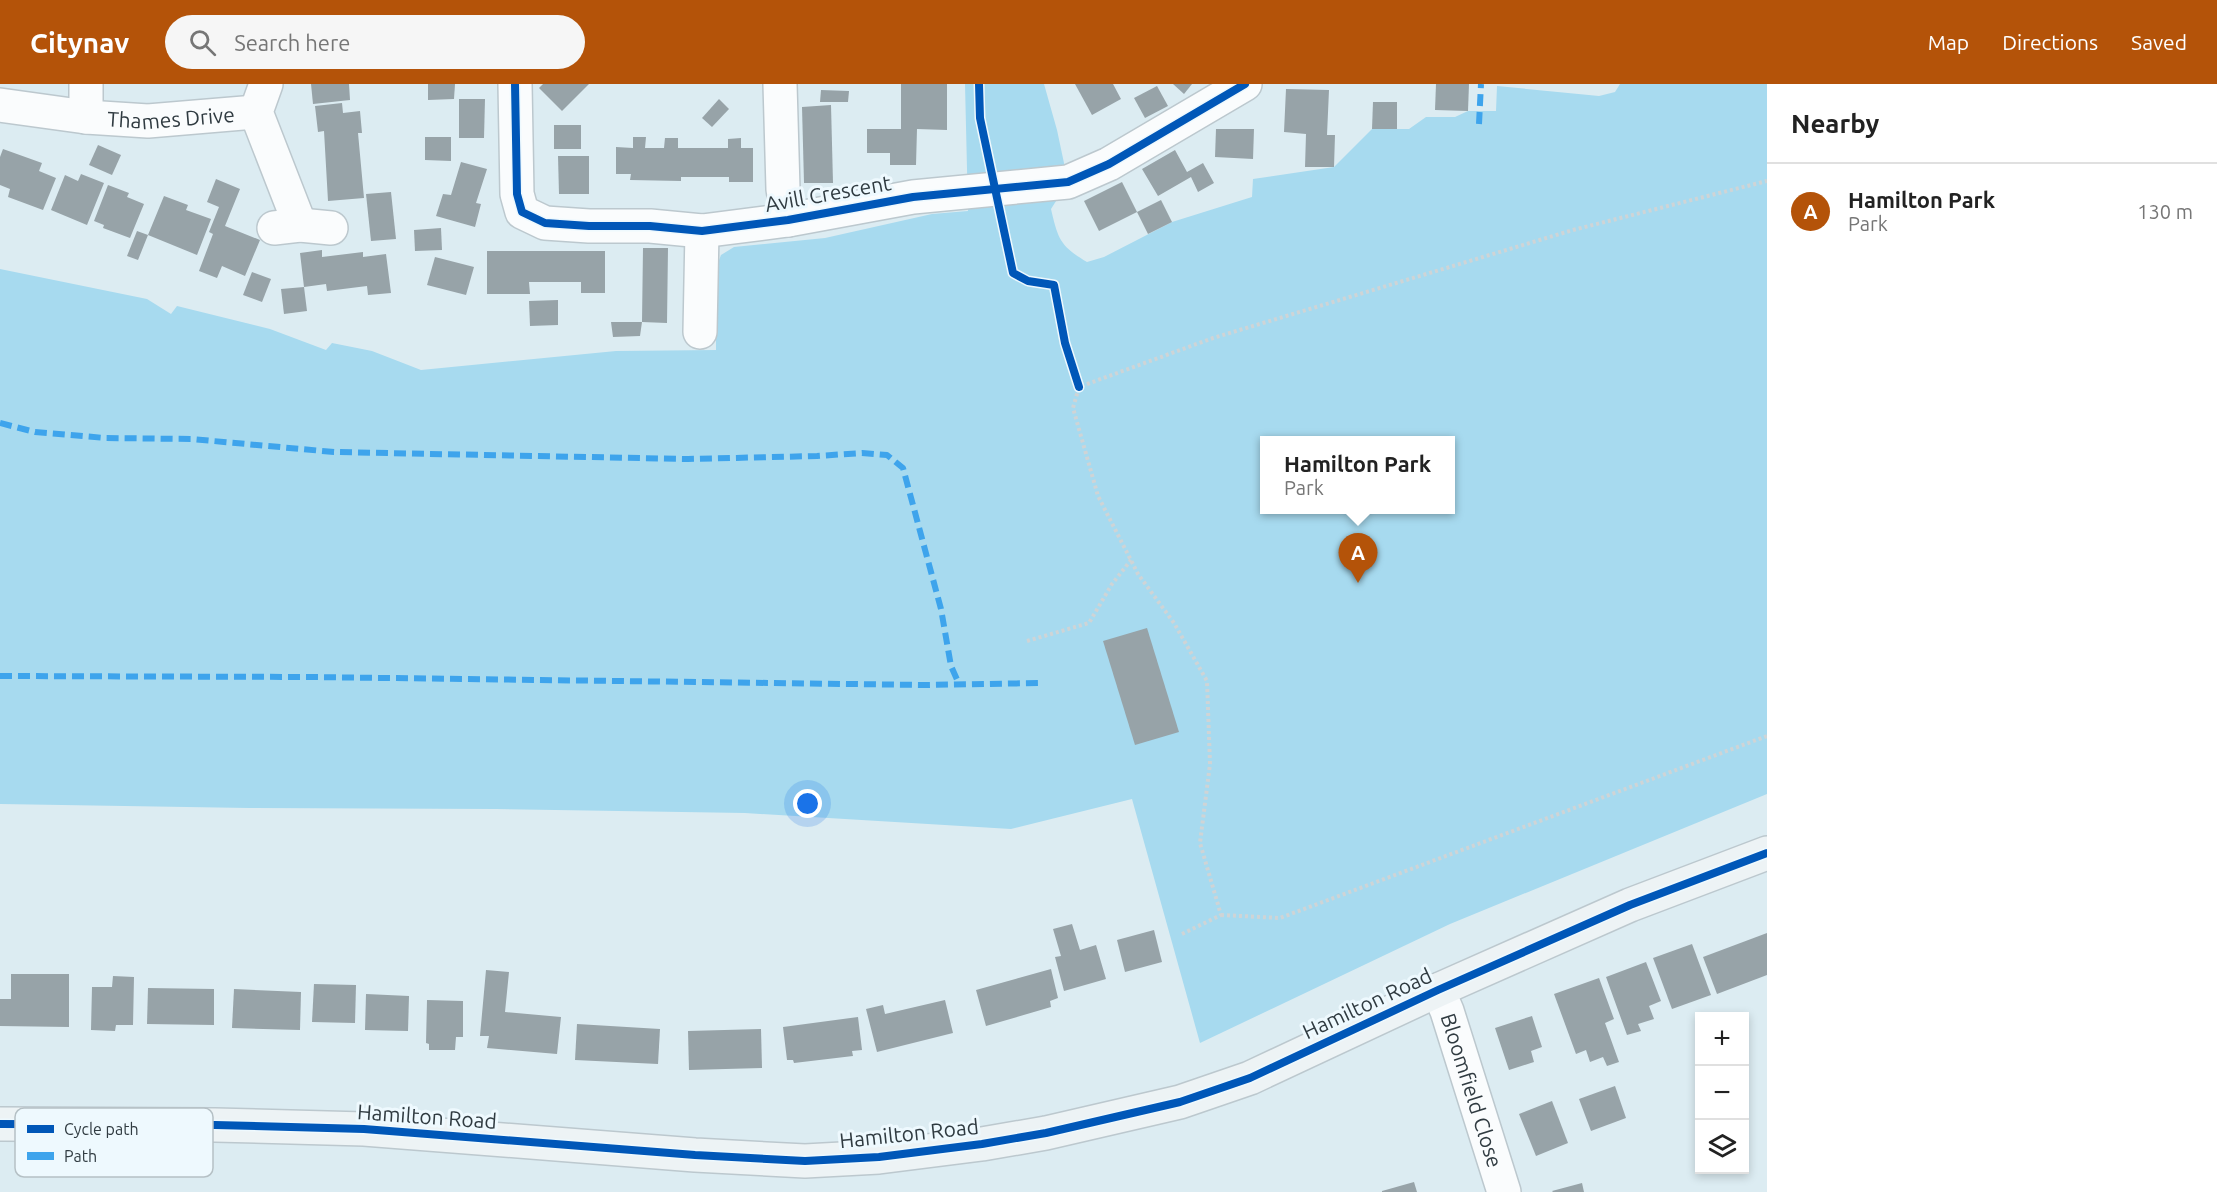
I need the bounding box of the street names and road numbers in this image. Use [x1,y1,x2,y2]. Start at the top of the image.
street label: Thames Drive [106,102,236,133]
street label: Avill Crescent [763,170,893,216]
street label: Hamilton Road [1299,963,1435,1043]
street label: Bloomfield Close [1436,1010,1507,1170]
street label: Hamilton Road [356,1099,498,1133]
street label: Hamilton Road [838,1114,980,1152]

